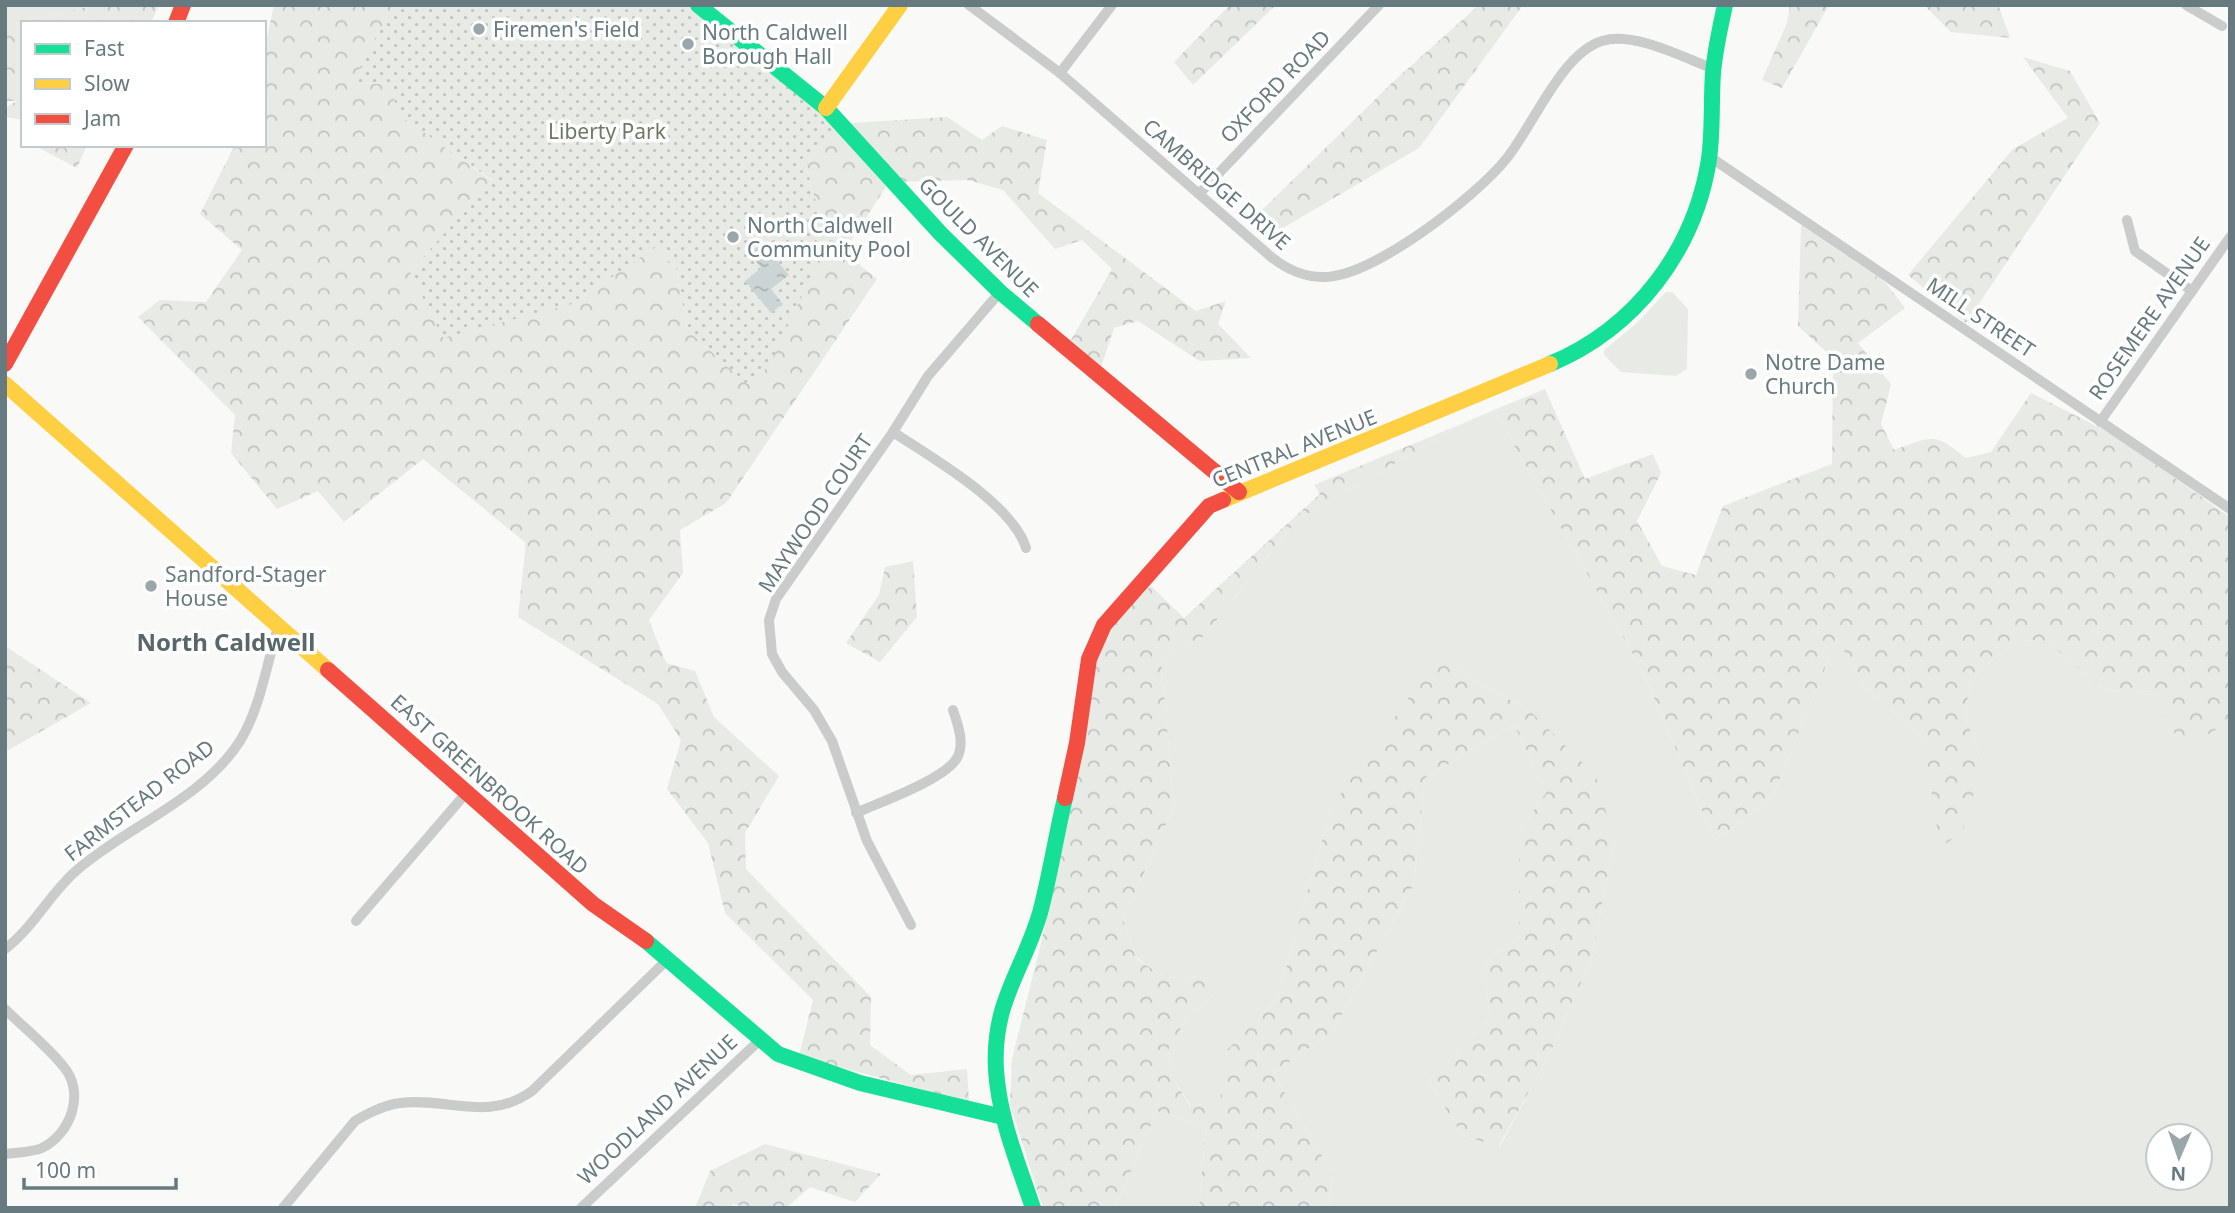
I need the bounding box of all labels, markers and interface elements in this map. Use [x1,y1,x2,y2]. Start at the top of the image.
place label: Firemen's Field [493,15,640,43]
place label: North Caldwell Borough Hall [702,18,848,70]
legend [21,21,266,147]
marker: Firemen's Field [471,21,487,37]
street label: OXFORD ROAD [1214,23,1336,149]
text: Fast [84,34,125,62]
marker: North Caldwell Borough Hall [680,36,696,52]
text: Slow [84,69,130,97]
text: Jam [82,104,121,132]
street label: CAMBRIDGE DRIVE [1137,112,1297,256]
park label: Liberty Park [548,117,667,145]
street label: GOULD AVENUE [913,171,1045,303]
place label: North Caldwell Community Pool [747,211,911,263]
marker: North Caldwell Community Pool [725,229,741,245]
street label: ROSEMERE AVENUE [2082,231,2216,405]
street label: MILL STREET [1921,270,2041,364]
place label: Notre Dame Church [1765,348,1885,400]
marker: Notre Dame Church [1743,366,1759,382]
street label: CENTRAL AVENUE [1207,402,1381,494]
street label: MAYWOOD COURT [752,428,879,598]
place label: Sandford-Stager House [165,560,327,612]
marker: Sandford-Stager House [143,578,159,594]
district label: North Caldwell [137,625,315,658]
street label: EAST GREENBROOK ROAD [385,688,595,880]
street label: FARMSTEAD ROAD [58,733,220,867]
street label: WOODLAND AVENUE [571,1028,743,1190]
north arrow [2144,1122,2214,1192]
scale bar [24,1146,177,1190]
text: 100 m [35,1156,96,1184]
text: N [2170,1161,2187,1187]

